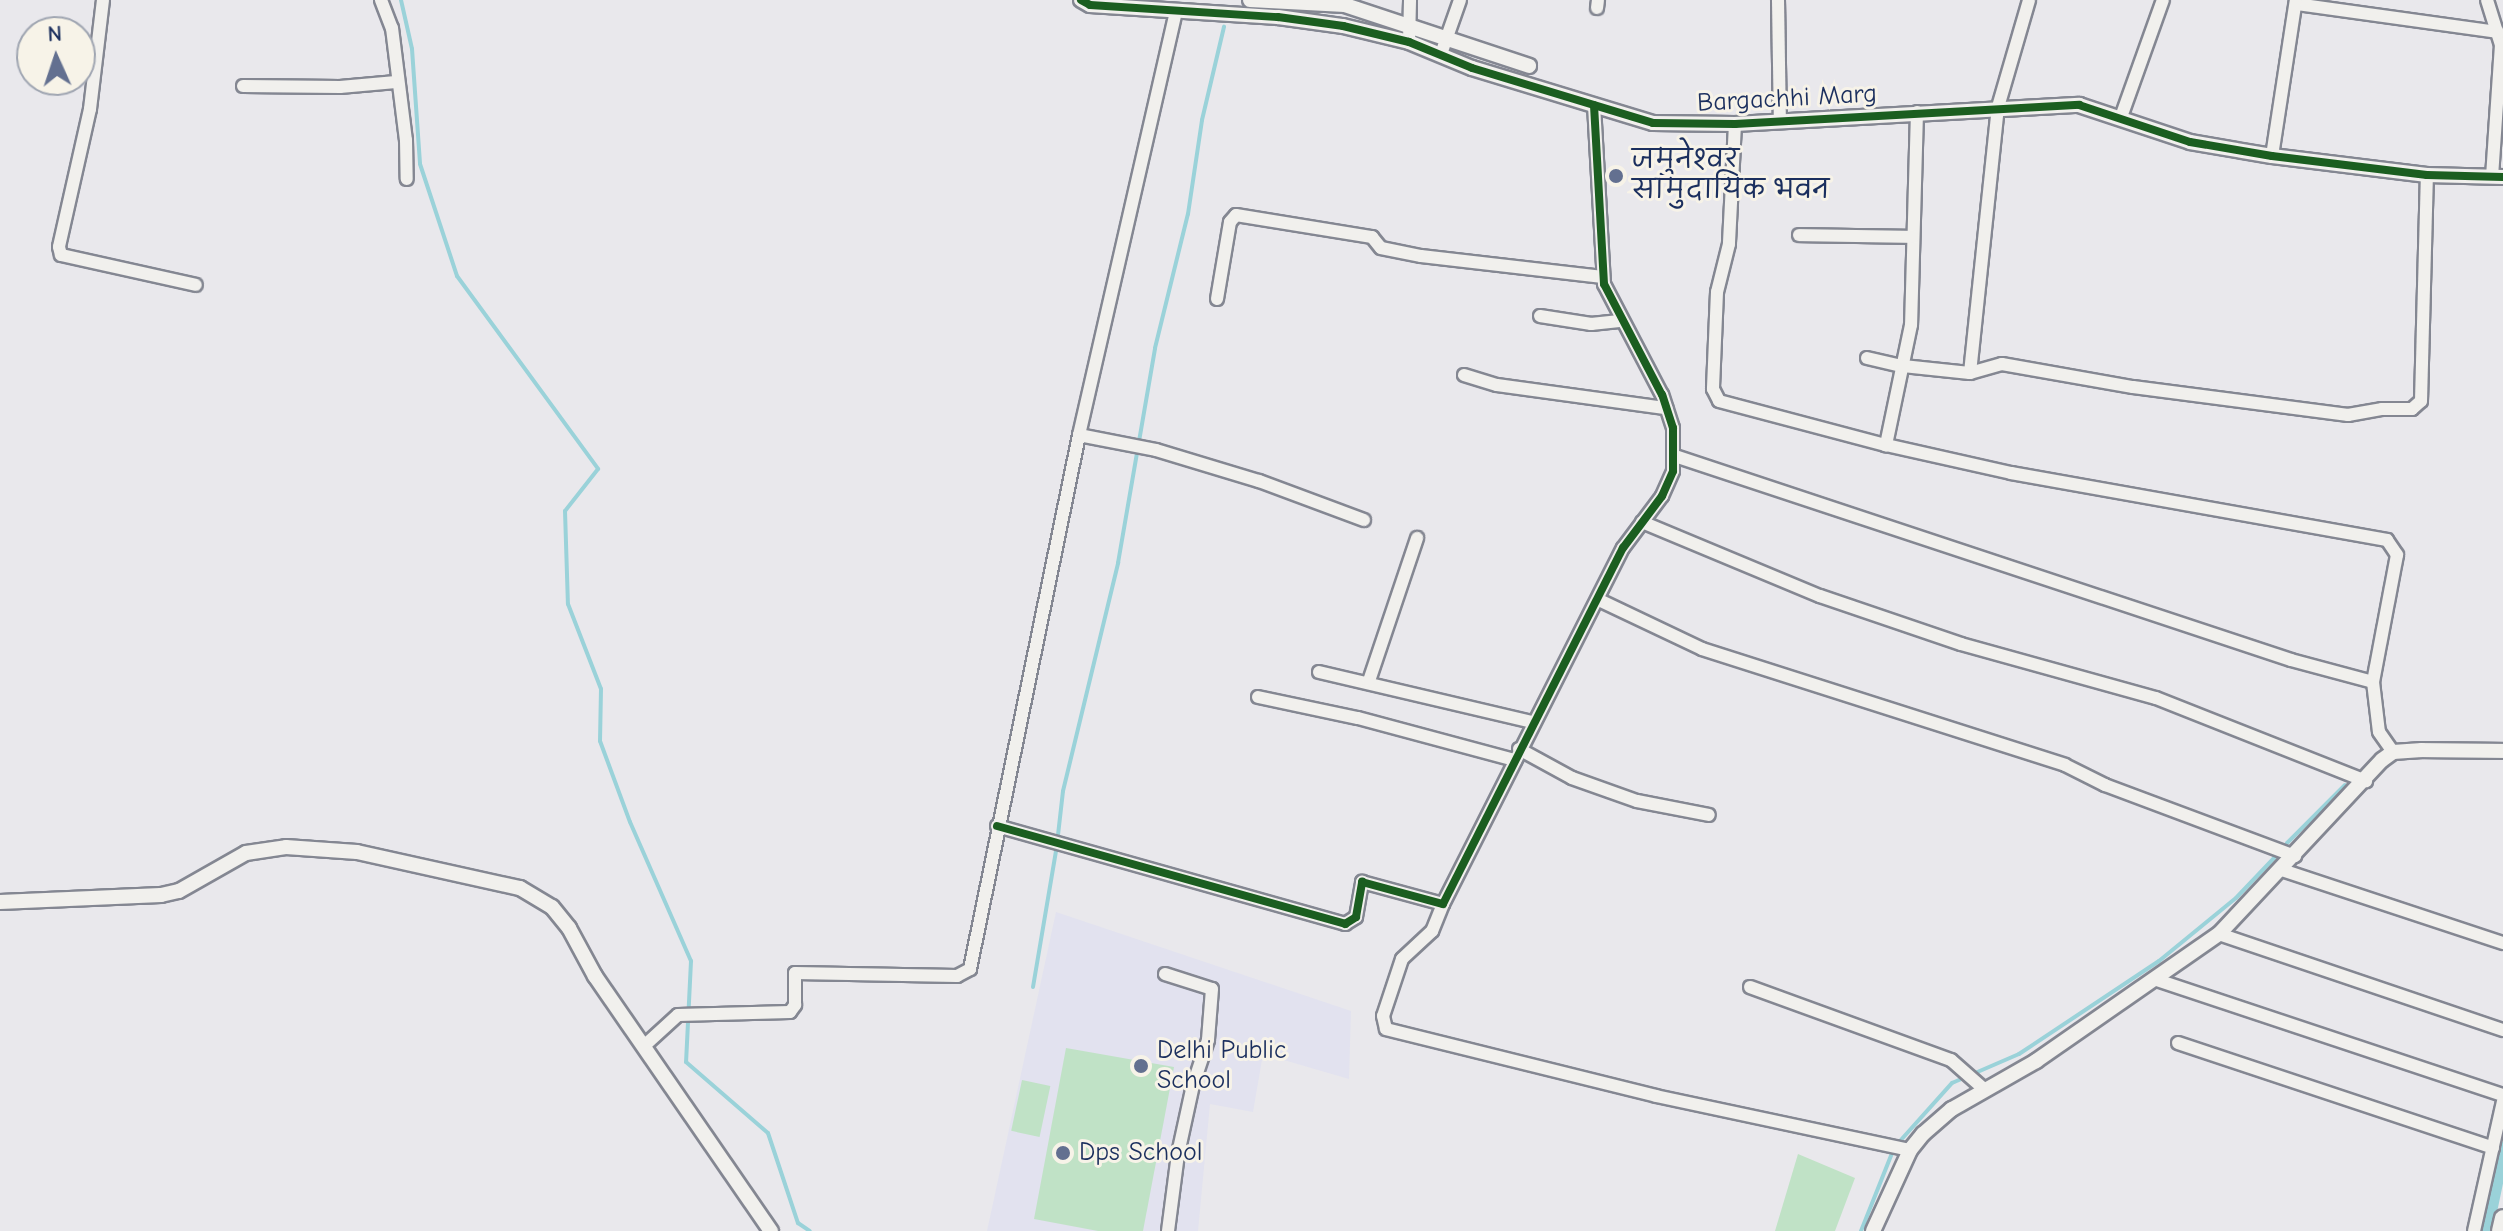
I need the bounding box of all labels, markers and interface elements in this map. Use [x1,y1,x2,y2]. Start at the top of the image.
north arrow [16,16,96,96]
text: N [47,21,63,47]
street label: Bargachhi Marg [1696,79,1878,119]
place label: जमुनेश्वर सामुदायिक भवन [1632,145,1829,206]
marker: जमुनेश्वर सामुदायिक भवन [1607,167,1625,185]
place label: Delhi Public School [1157,1035,1286,1096]
marker: Delhi Public School [1132,1057,1150,1075]
place label: Dps School [1079,1137,1202,1169]
marker: Dps School [1054,1144,1072,1162]

